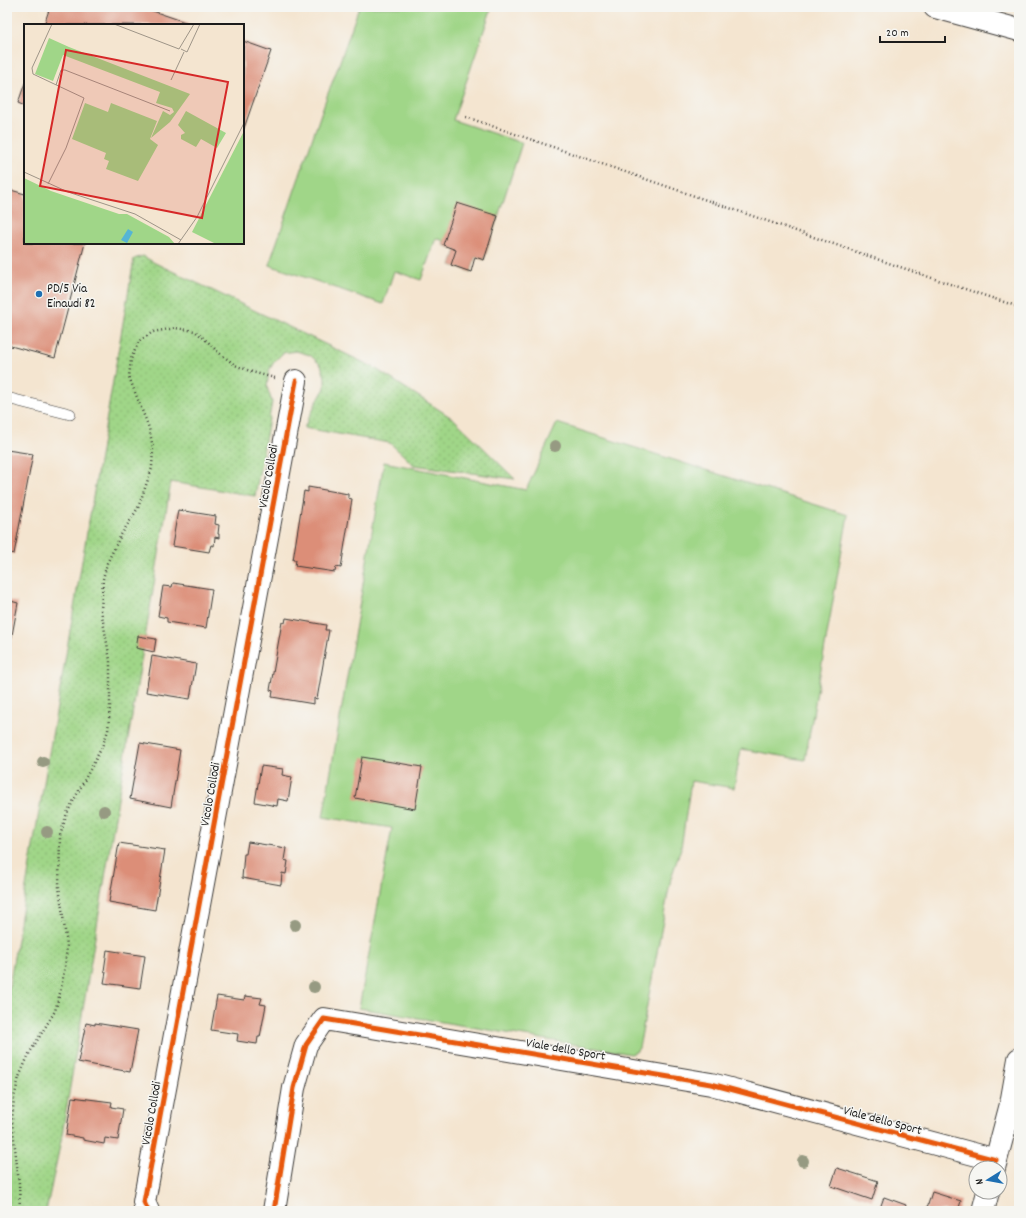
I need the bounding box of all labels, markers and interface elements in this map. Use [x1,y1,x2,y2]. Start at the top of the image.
scale bar [880,18,945,44]
inset map [24,24,244,244]
text: 20 m [886,25,909,42]
place label: PD/5 Via Einaudi 82 [47,280,95,314]
marker: PD/5 Via Einaudi 82 [34,289,44,299]
street label: Vicolo Collodi [255,443,284,510]
street label: Vicolo Collodi [197,761,226,828]
street label: Viale dello Sport [524,1034,607,1067]
street label: Vicolo Collodi [138,1080,167,1147]
street label: Viale dello Sport [841,1102,924,1141]
north arrow [968,1160,1008,1200]
text: N [972,1177,989,1186]

